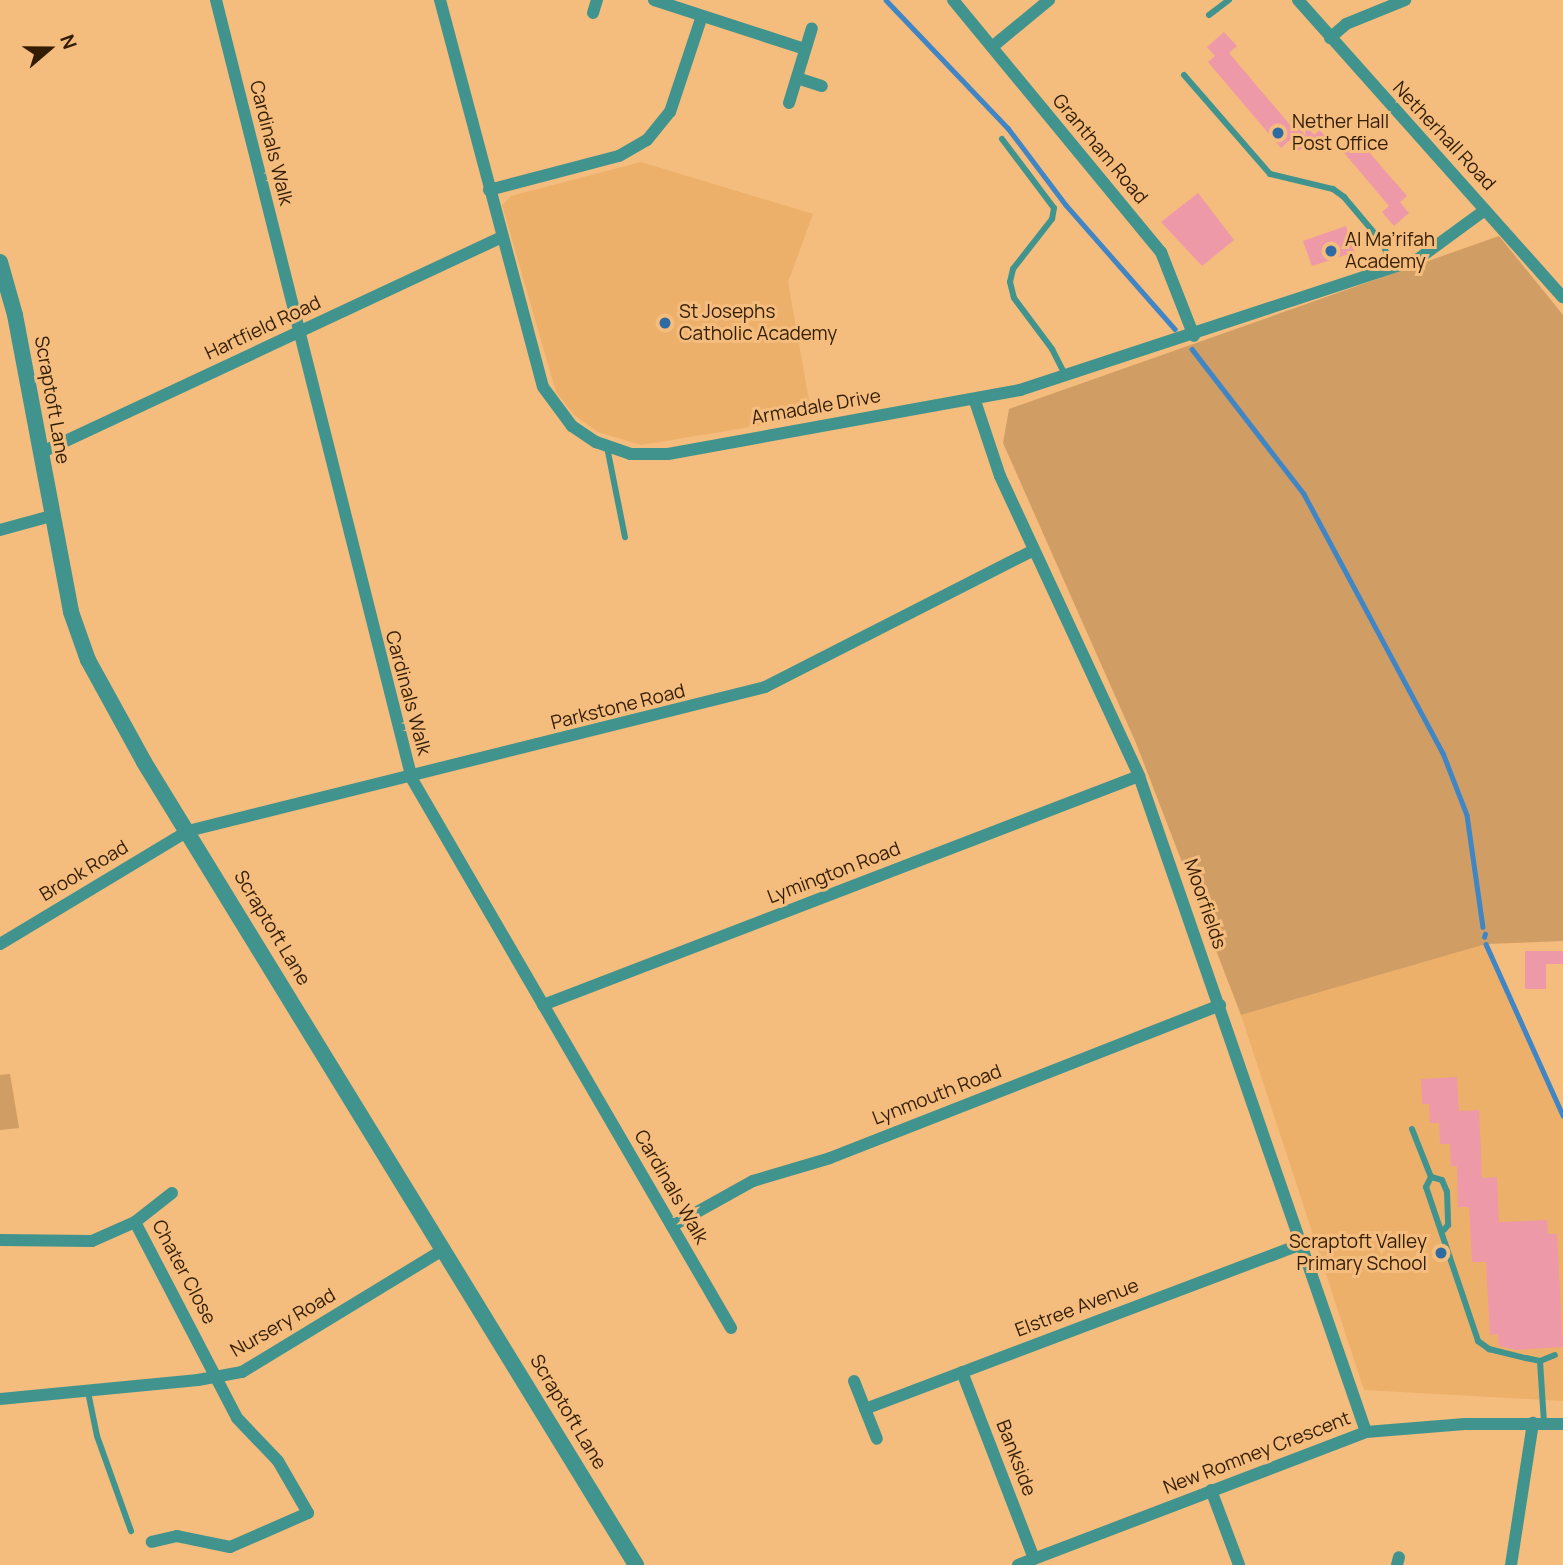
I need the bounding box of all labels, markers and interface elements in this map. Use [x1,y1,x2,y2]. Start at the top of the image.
north arrow [14,14,84,84]
text: N [54,31,83,53]
street label: Netherhall Road [1388,77,1500,195]
street label: Cardinals Walk [244,78,298,208]
street label: Grantham Road [1048,90,1152,208]
place label: Nether Hall Post Office [1292,111,1389,155]
marker: Nether Hall Post Office [1270,125,1286,141]
place label: Al Ma’rifah Academy [1345,229,1435,273]
marker: Al Ma’rifah Academy [1323,243,1339,259]
street label: Hartfield Road [201,291,325,365]
place label: St Josephs Catholic Academy [679,301,837,345]
marker: St Josephs Catholic Academy [657,315,673,331]
street label: Scraptoft Lane [30,334,74,466]
street label: Armadale Drive [749,384,883,430]
street label: Cardinals Walk [380,628,436,758]
street label: Parkstone Road [549,679,687,735]
street label: Brook Road [36,836,132,906]
street label: Lymington Road [764,837,904,909]
street label: Moorfields [1179,856,1231,952]
street label: Scraptoft Lane [229,867,315,989]
street label: Lynmouth Road [869,1060,1005,1130]
street label: Cardinals Walk [629,1126,713,1248]
street label: Chater Close [147,1216,221,1328]
place label: Scraptoft Valley Primary School [1289,1231,1427,1275]
marker: Scraptoft Valley Primary School [1433,1245,1449,1261]
street label: Elstree Avenue [1012,1274,1142,1342]
street label: Nursery Road [226,1284,340,1362]
street label: Scraptoft Lane [525,1351,611,1473]
street label: New Romney Crescent [1160,1407,1354,1499]
street label: Bankside [991,1417,1041,1499]

